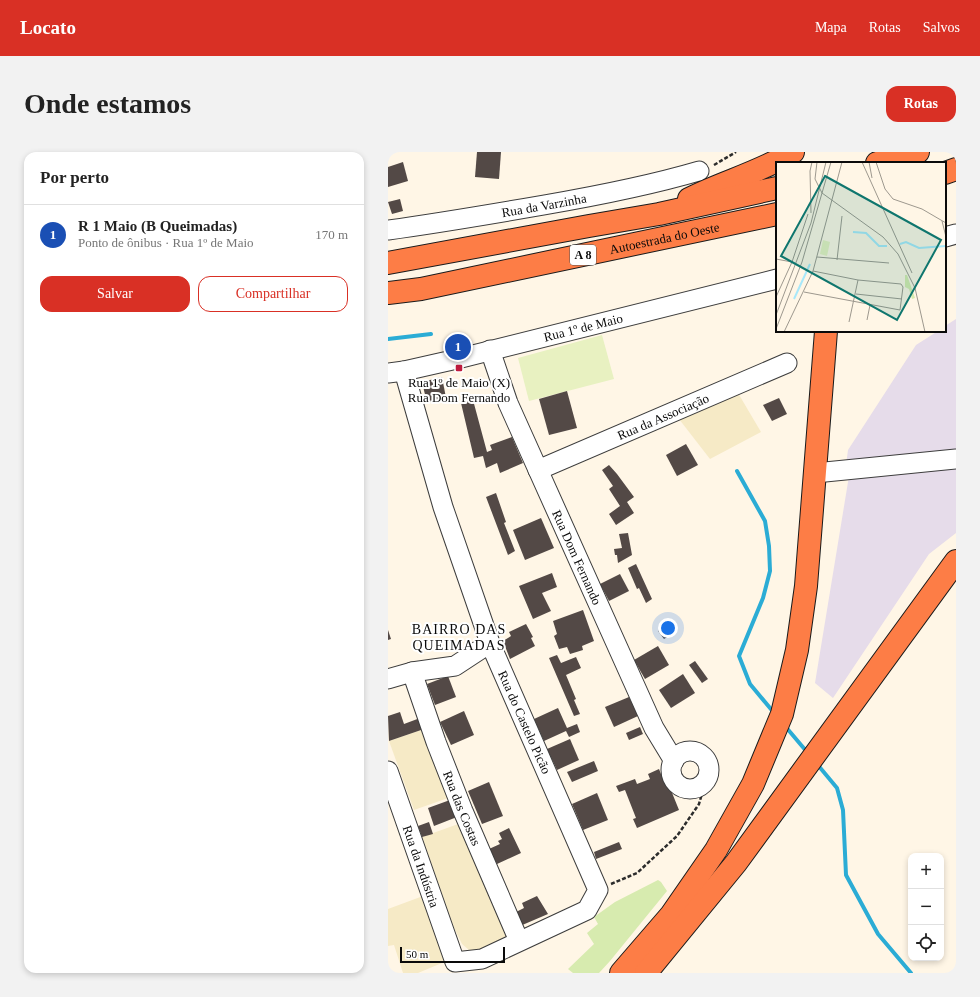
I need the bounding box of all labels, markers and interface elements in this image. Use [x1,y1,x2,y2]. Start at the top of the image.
text: Locato [20,17,76,38]
text: Mapa [815,20,847,35]
text: Rotas [869,20,901,35]
text: Salvos [923,20,960,35]
button: Rotas [886,86,956,122]
text: Onde estamos [24,88,191,119]
inset map [776,162,946,332]
text: Por perto [40,168,109,187]
street label: Rua da Varzinha [501,190,588,220]
text: R 1 Maio (B Queimadas) [78,218,237,234]
street label: Autoestrada do Oeste [608,219,721,257]
text: 1 [50,227,56,242]
text: 170 m [315,227,348,242]
text: Ponto de ônibus · Rua 1º de Maio [78,235,254,250]
road number: A 8 [570,245,596,265]
button: Salvar [40,276,190,312]
button: Compartilhar [198,276,348,312]
street label: Rua 1º de Maio [542,310,624,345]
pin: 1 [445,332,471,362]
marker: Rua 1º de Maio (X) Rua Dom Fernando [454,363,464,373]
place label: Rua 1º de Maio (X) Rua Dom Fernando [408,375,510,405]
street label: Rua da Associação [615,390,711,443]
street label: Rua Dom Fernando [549,508,605,607]
your location [658,618,678,638]
district label: BAIRRO DAS QUEIMADAS [412,622,506,653]
street label: Rua do Castelo Picão [495,668,554,776]
street label: Rua das Costas [440,769,484,848]
street label: Rua da Indústria [400,823,442,910]
map controls [908,853,944,961]
button: + [908,853,944,889]
button: − [908,889,944,925]
button: locate [908,925,944,961]
scale bar [400,945,505,964]
text: 50 m [406,948,428,960]

